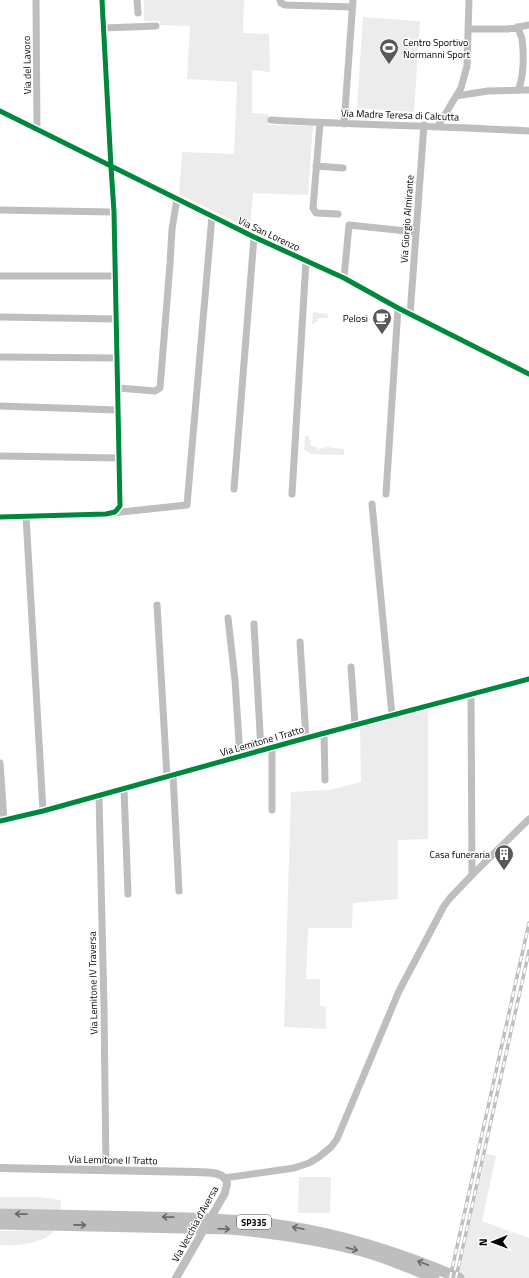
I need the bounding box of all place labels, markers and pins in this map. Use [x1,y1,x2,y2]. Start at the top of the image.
place label: Centro Sportivo Normanni Sport [403,35,470,62]
sports icon: Centro Sportivo Normanni Sport [378,37,400,65]
cafe icon: Pelosi [371,307,393,335]
place label: Pelosi [343,311,368,326]
building icon: Casa funeraria [493,843,515,871]
place label: Casa funeraria [430,847,490,862]

